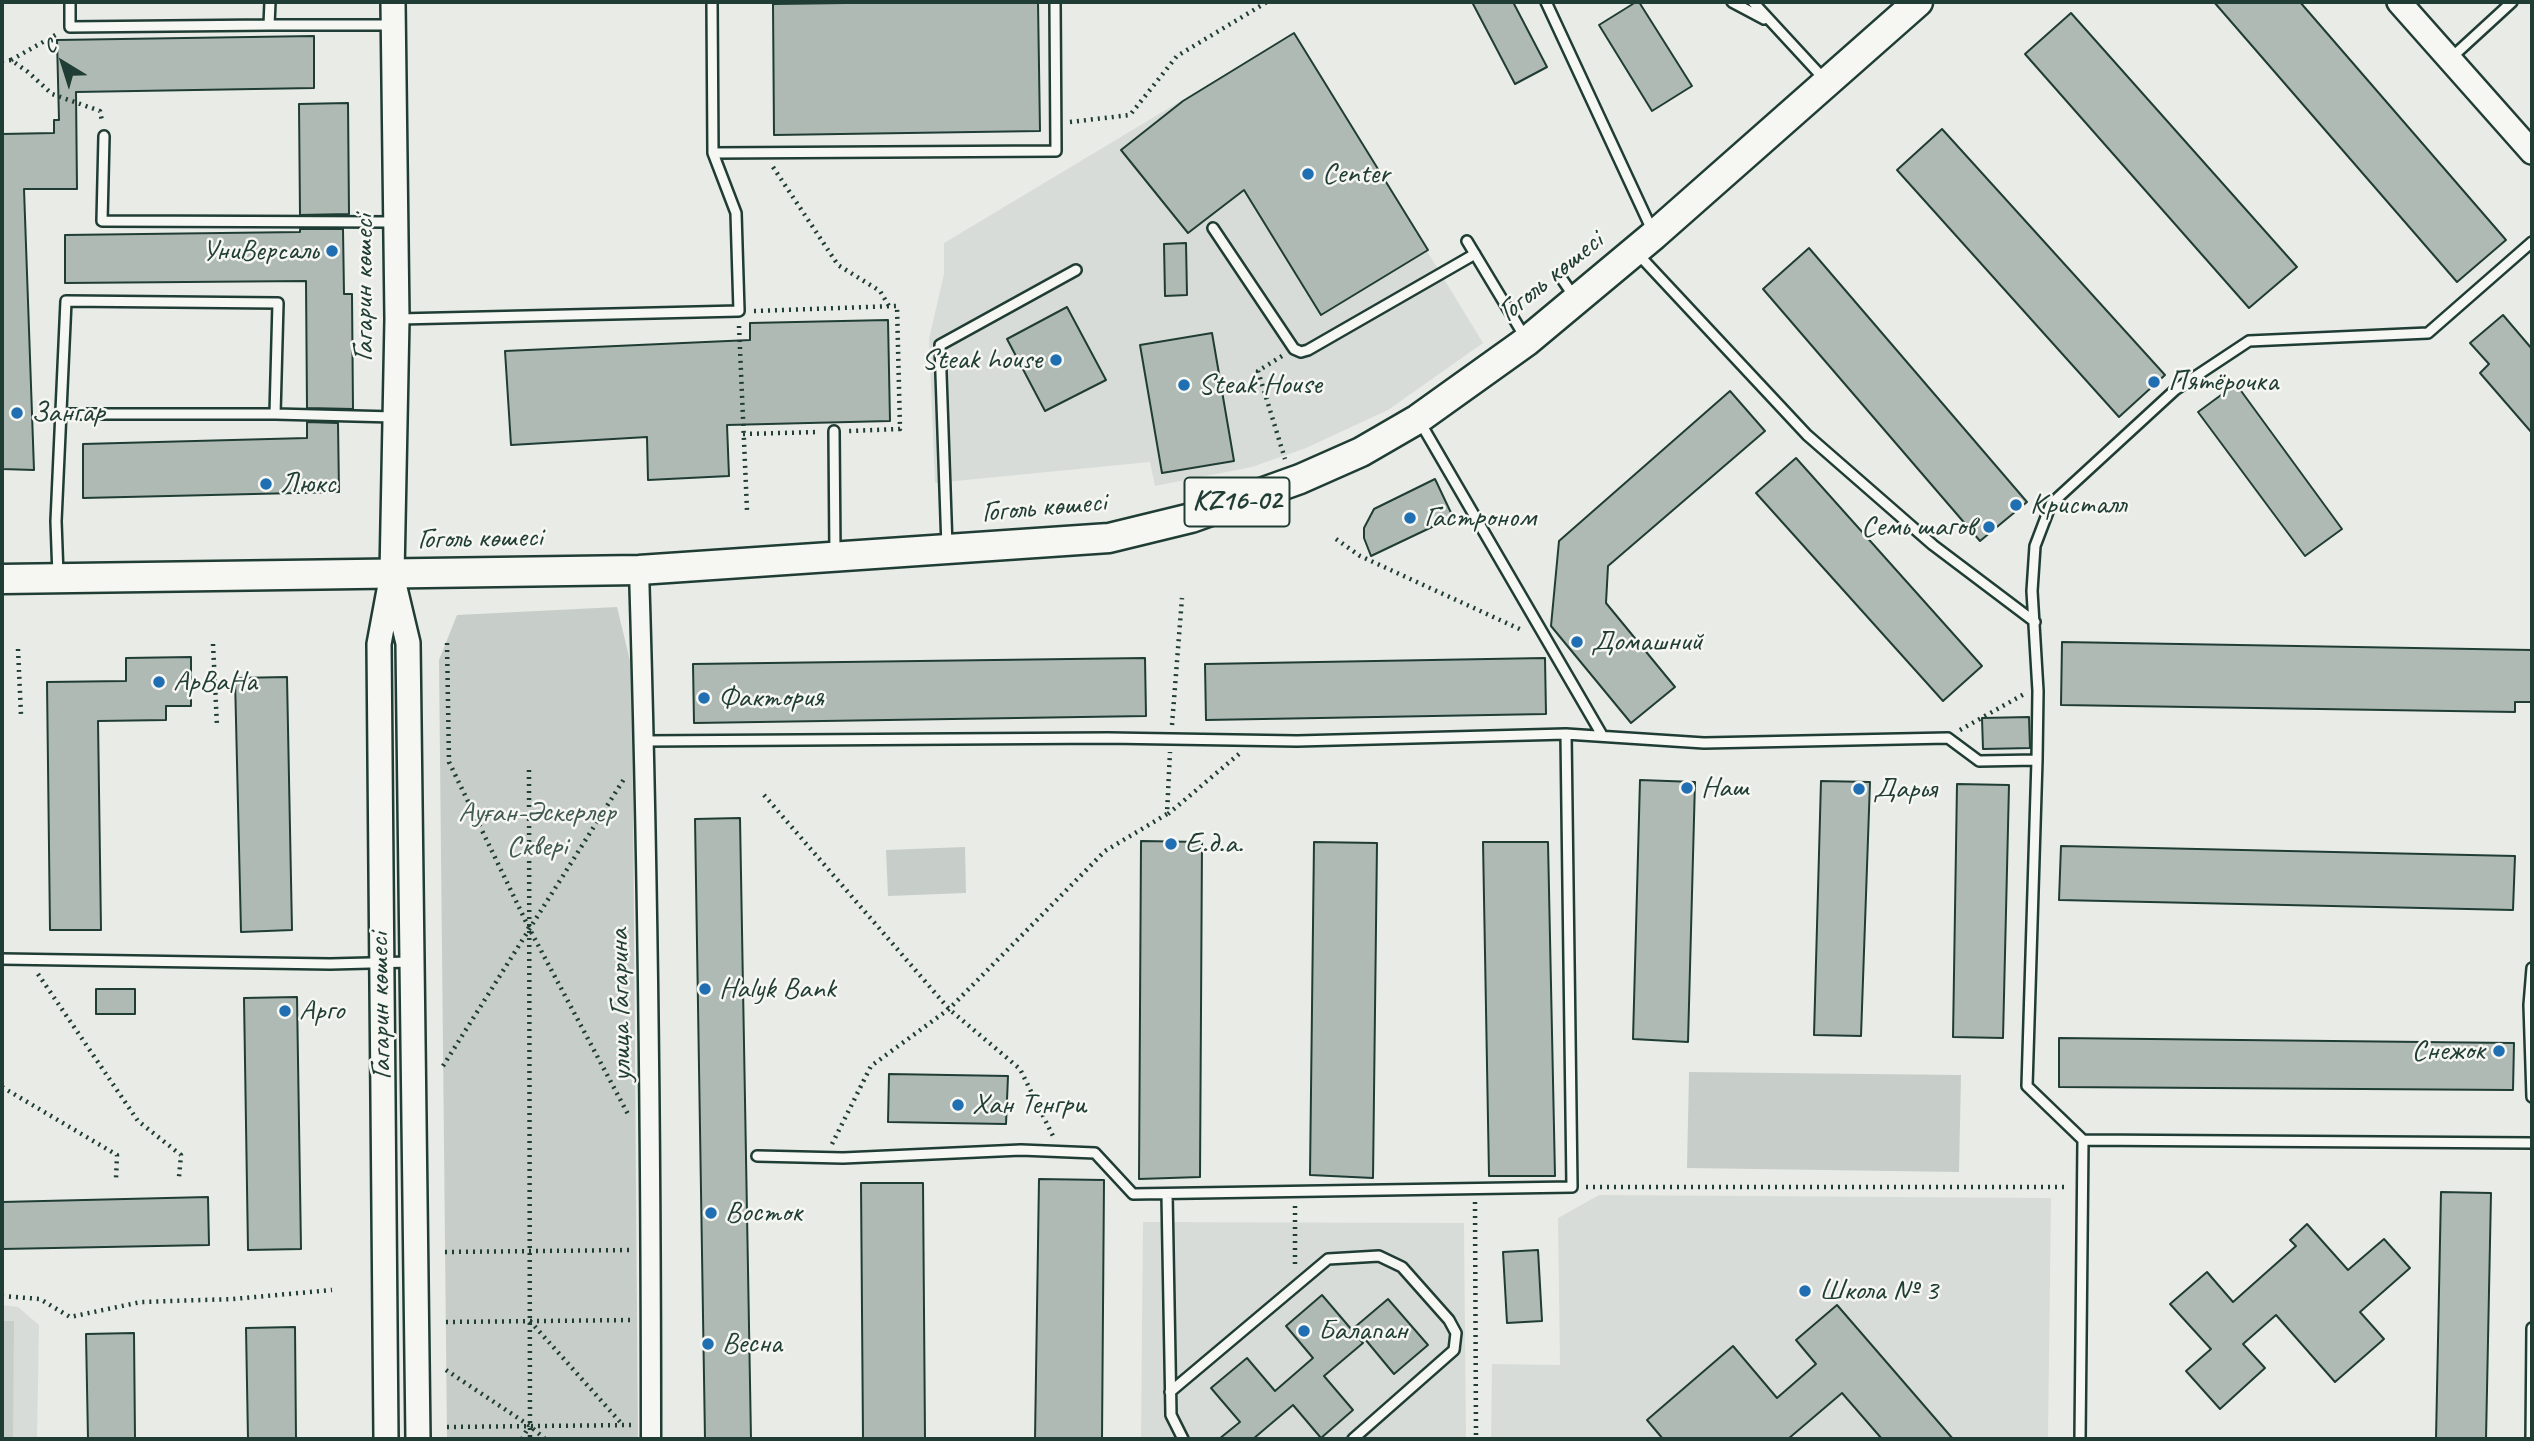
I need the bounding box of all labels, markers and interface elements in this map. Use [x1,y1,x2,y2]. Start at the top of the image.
north arrow [28,28,98,98]
text: С [39,34,61,59]
place label: Center [1322,156,1390,192]
marker: Center [1300,166,1316,182]
street label: Гагарин көшесі [346,214,382,362]
street label: Гоголь көшесі [1491,224,1611,330]
place label: УниВерсаль [202,233,318,269]
marker: УниВерсаль [324,243,340,259]
place label: Steak house [921,342,1042,378]
marker: Steak house [1048,352,1064,368]
place label: Пятёрочка [2168,364,2278,400]
place label: Steak House [1198,367,1322,403]
marker: Пятёрочка [2146,374,2162,390]
marker: Steak House [1176,377,1192,393]
place label: Зангар [31,395,105,431]
marker: Зангар [9,405,25,421]
place label: Люкс [280,466,336,502]
marker: Люкс [258,476,274,492]
road number: KZ16-02 [1184,477,1290,526]
street label: Гоголь көшесі [980,485,1108,531]
place label: Кристалл [2030,487,2126,523]
marker: Кристалл [2008,497,2024,513]
place label: Гастроном [1424,500,1536,536]
place label: Семь шагов [1861,509,1975,545]
marker: Гастроном [1402,510,1418,526]
marker: Семь шагов [1981,519,1997,535]
street label: Гоголь көшесі [417,520,543,558]
place label: Домашний [1591,624,1703,660]
marker: Домашний [1569,634,1585,650]
place label: АрВаНа [173,664,257,700]
marker: АрВаНа [151,674,167,690]
place label: Фактория [718,680,824,716]
marker: Фактория [696,690,712,706]
place label: Наш [1701,770,1749,806]
place label: Дарья [1873,771,1937,807]
marker: Наш [1679,780,1695,796]
marker: Дарья [1851,781,1867,797]
park label: Ауған-Әскерлер Сквері [458,795,616,866]
place label: Е.д.а. [1185,826,1243,862]
marker: Е.д.а. [1163,836,1179,852]
street label: улица Гагарина [602,928,640,1082]
street label: Гагарин көшесі [362,932,400,1080]
place label: Halyk Bank [719,971,836,1007]
marker: Halyk Bank [697,981,713,997]
place label: Арго [299,993,344,1029]
marker: Арго [277,1003,293,1019]
place label: Снежок [2412,1033,2485,1069]
marker: Снежок [2491,1043,2507,1059]
place label: Хан Тенгри [972,1087,1086,1123]
marker: Хан Тенгри [950,1097,966,1113]
place label: Восток [725,1195,802,1231]
marker: Восток [703,1205,719,1221]
place label: Школа № 3 [1819,1273,1938,1309]
marker: Школа № 3 [1797,1283,1813,1299]
place label: Балапан [1318,1313,1407,1349]
marker: Балапан [1296,1323,1312,1339]
place label: Весна [722,1326,782,1362]
marker: Весна [700,1336,716,1352]

